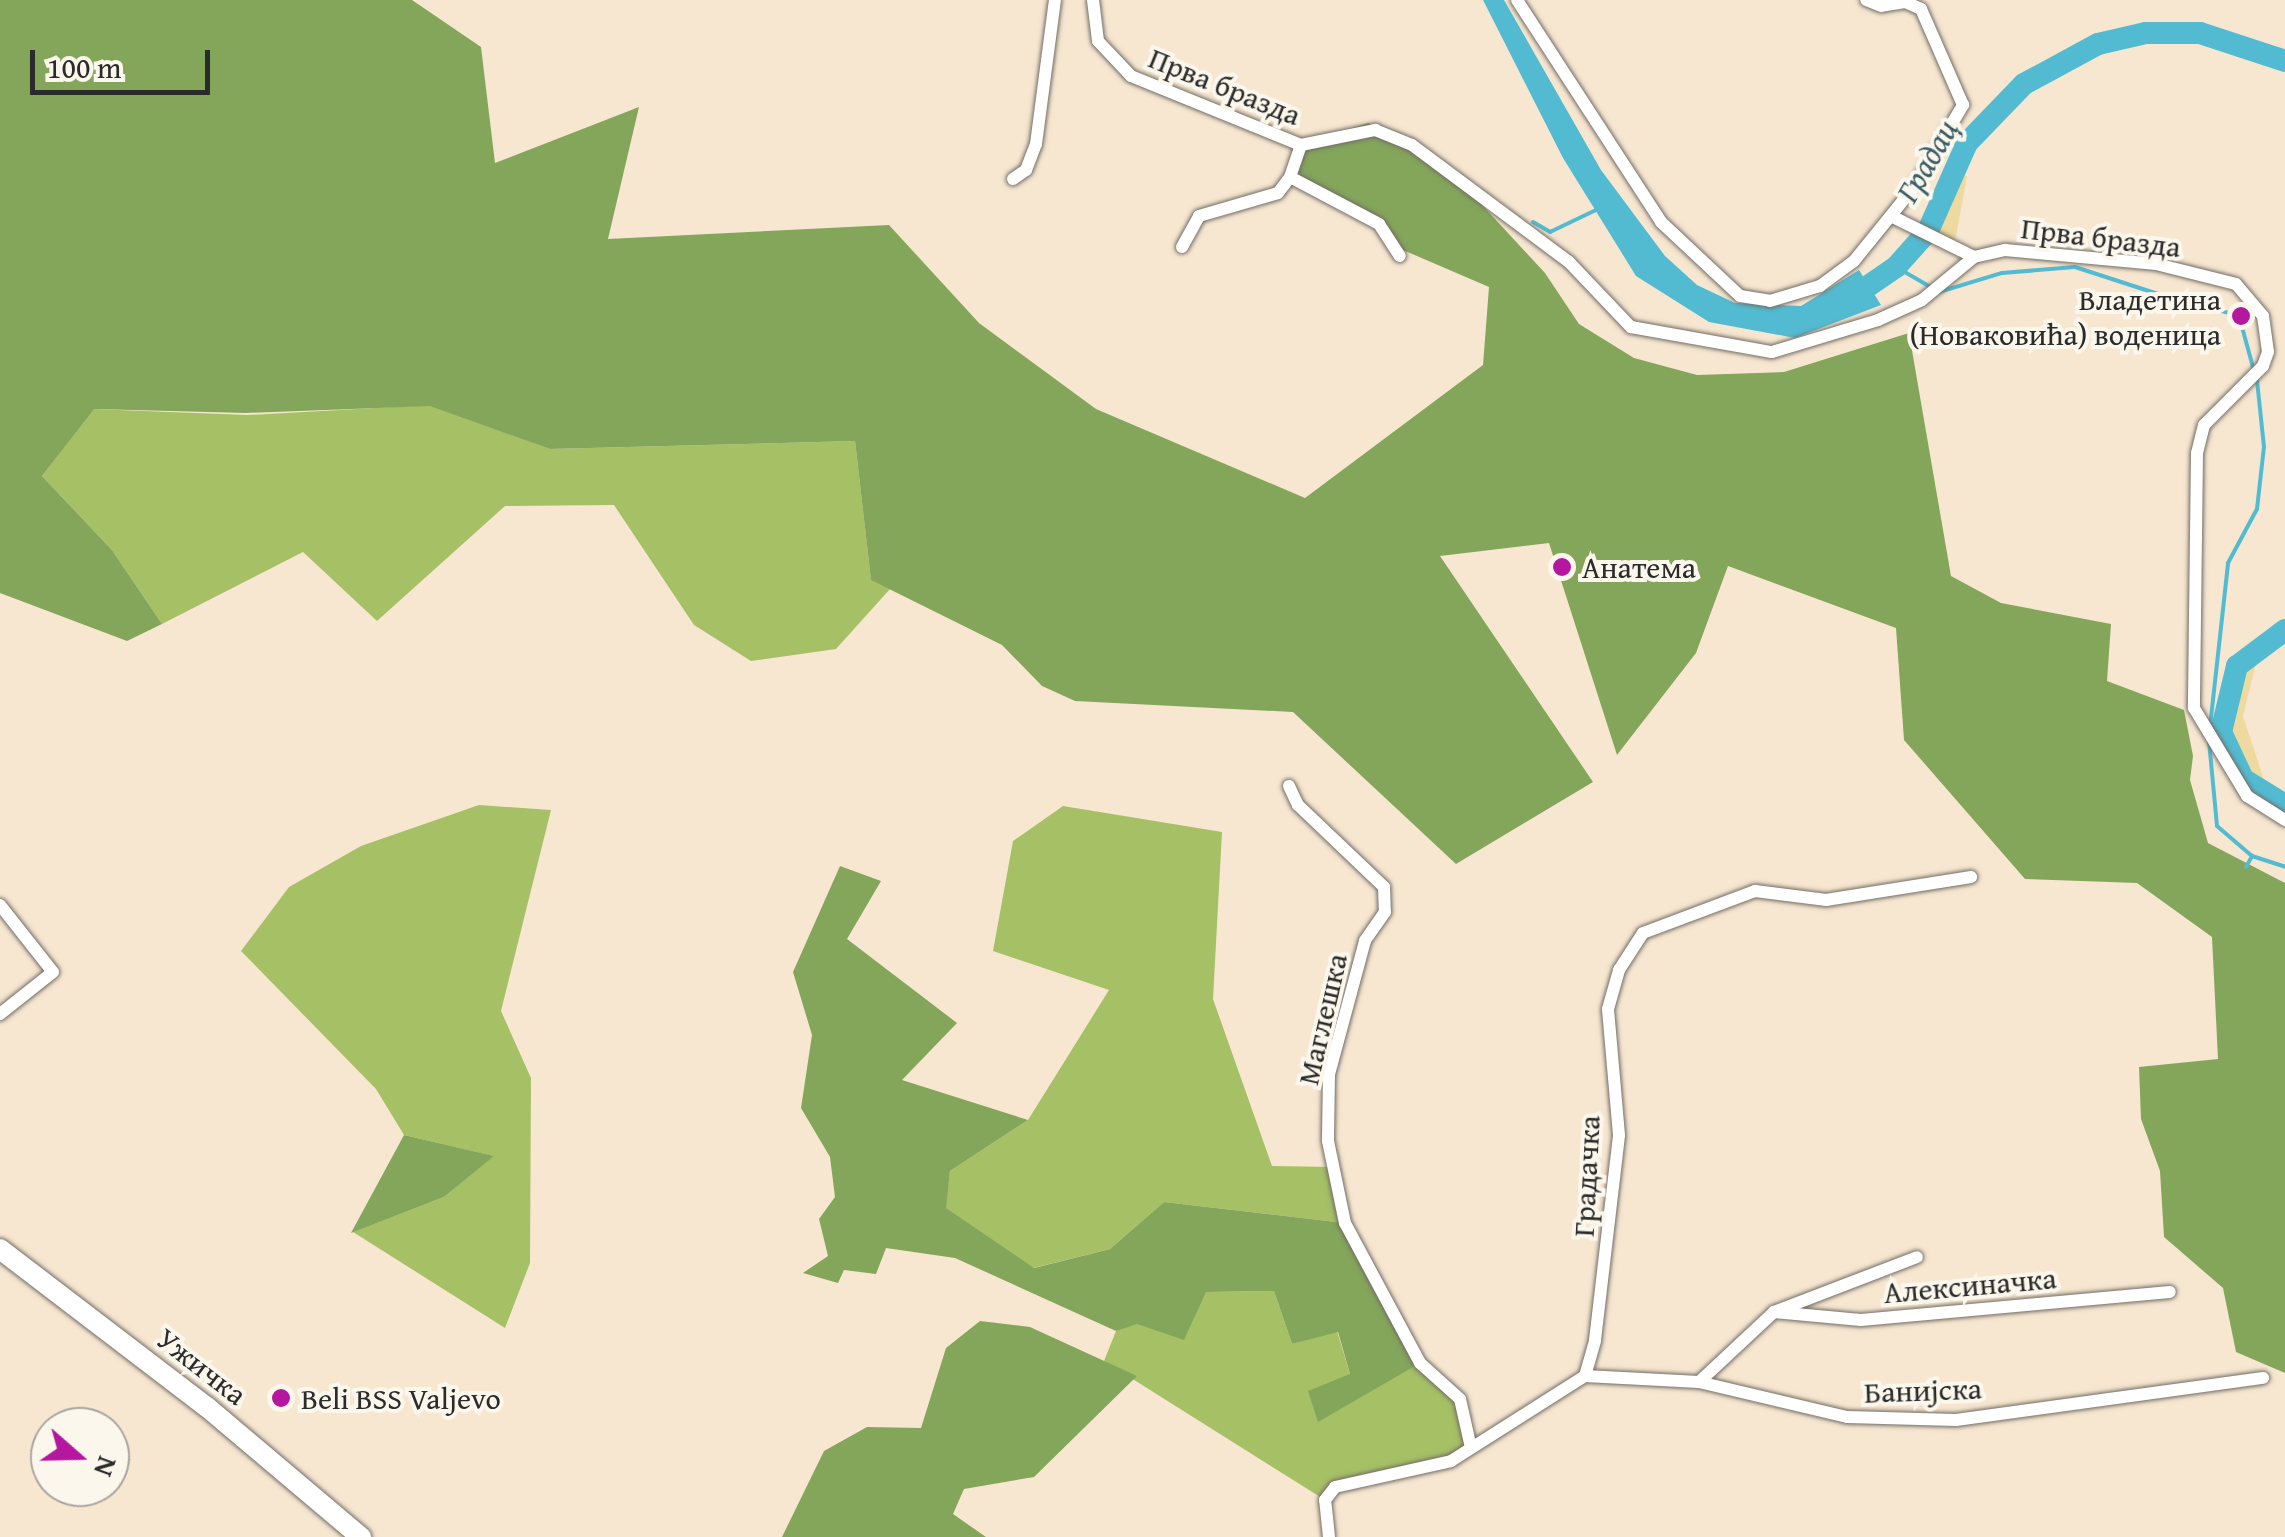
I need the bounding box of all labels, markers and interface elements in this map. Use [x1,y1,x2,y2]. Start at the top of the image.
scale bar [35,30,215,92]
street label: Прва бразда [1144,39,1306,133]
text: 100 m [47,45,121,89]
water label: Градац [1888,113,1966,209]
street label: Прва бразда [2019,209,2183,265]
place label: Владетина (Новаковића) воденица [1909,281,2221,352]
marker: Владетина (Новаковића) воденица [2230,305,2252,327]
place label: Анатема [1582,549,1696,585]
marker: Анатема [1551,556,1573,578]
street label: Маглешка [1289,950,1355,1088]
street label: Градачка [1565,1114,1607,1238]
street label: Алексиначка [1882,1260,2058,1310]
street label: Ужичка [150,1320,254,1412]
street label: Банијска [1863,1370,1983,1410]
place label: Beli BSS Valjevo [301,1380,501,1416]
marker: Beli BSS Valjevo [270,1387,292,1409]
north arrow [30,1407,130,1507]
text: N [84,1451,129,1483]

